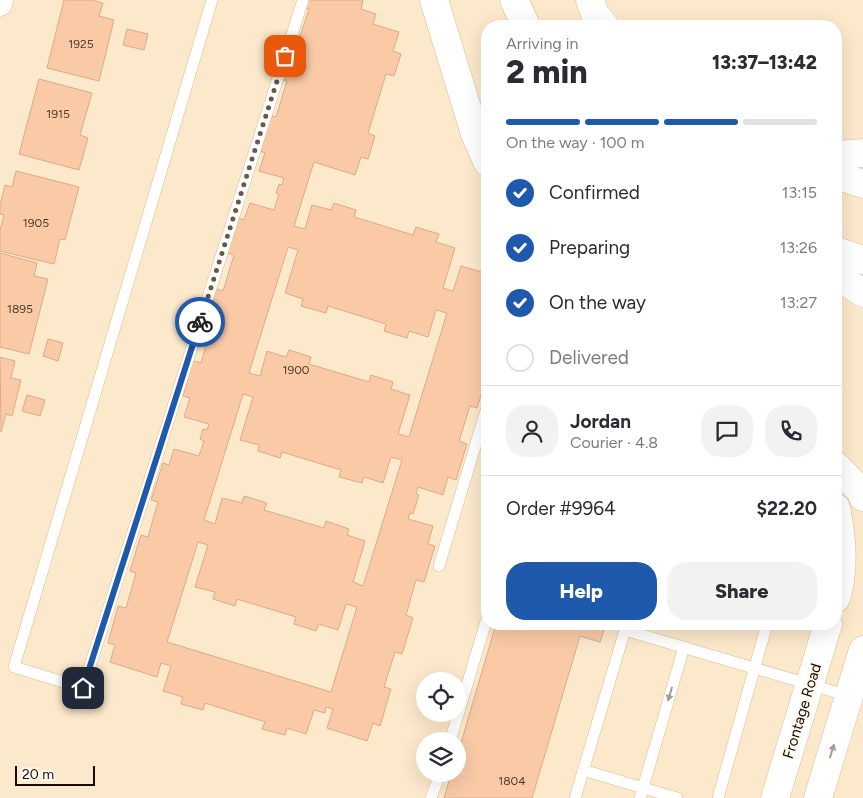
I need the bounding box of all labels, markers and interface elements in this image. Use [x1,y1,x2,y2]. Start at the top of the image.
text: Arriving in [506,34,578,53]
pin [264,35,306,77]
house number: 1925 [68,37,94,51]
icon: bag [271,42,299,70]
text: 13:37–13:42 [712,51,817,74]
text: 2 min [506,53,588,91]
house number: 1915 [46,107,70,121]
text: On the way · 100 m [506,133,644,152]
icon: check [506,179,534,207]
text: Confirmed [549,181,640,204]
text: 13:15 [782,183,817,202]
house number: 1905 [23,216,49,230]
icon: check [506,234,534,262]
text: Preparing [549,236,630,259]
text: 13:26 [780,238,817,257]
icon: check [506,289,534,317]
text: On the way [549,291,646,314]
text: 13:27 [780,293,817,312]
courier [175,297,225,347]
house number: 1895 [7,302,33,316]
icon: bike [186,308,214,336]
text: Delivered [549,346,629,369]
house number: 1900 [282,363,310,377]
button: person [506,405,558,457]
button: chat [701,405,753,457]
button: phone [765,405,817,457]
text: Jordan [570,410,631,433]
text: Courier · 4.8 [570,433,658,452]
text: Order #9964 [506,497,616,520]
text: $22.20 [756,497,817,520]
button: Help [506,562,657,620]
button: Share [667,562,817,620]
street label: Frontage Road [779,661,825,761]
pin [62,667,104,709]
map controls [416,672,466,782]
button: locate [416,672,466,722]
icon: home [69,674,97,702]
one-way arrow [666,687,674,702]
button: layers [416,732,466,782]
one-way arrow [829,744,836,759]
scale bar [15,763,95,786]
text: 20 m [22,766,54,783]
house number: 1804 [498,774,526,788]

